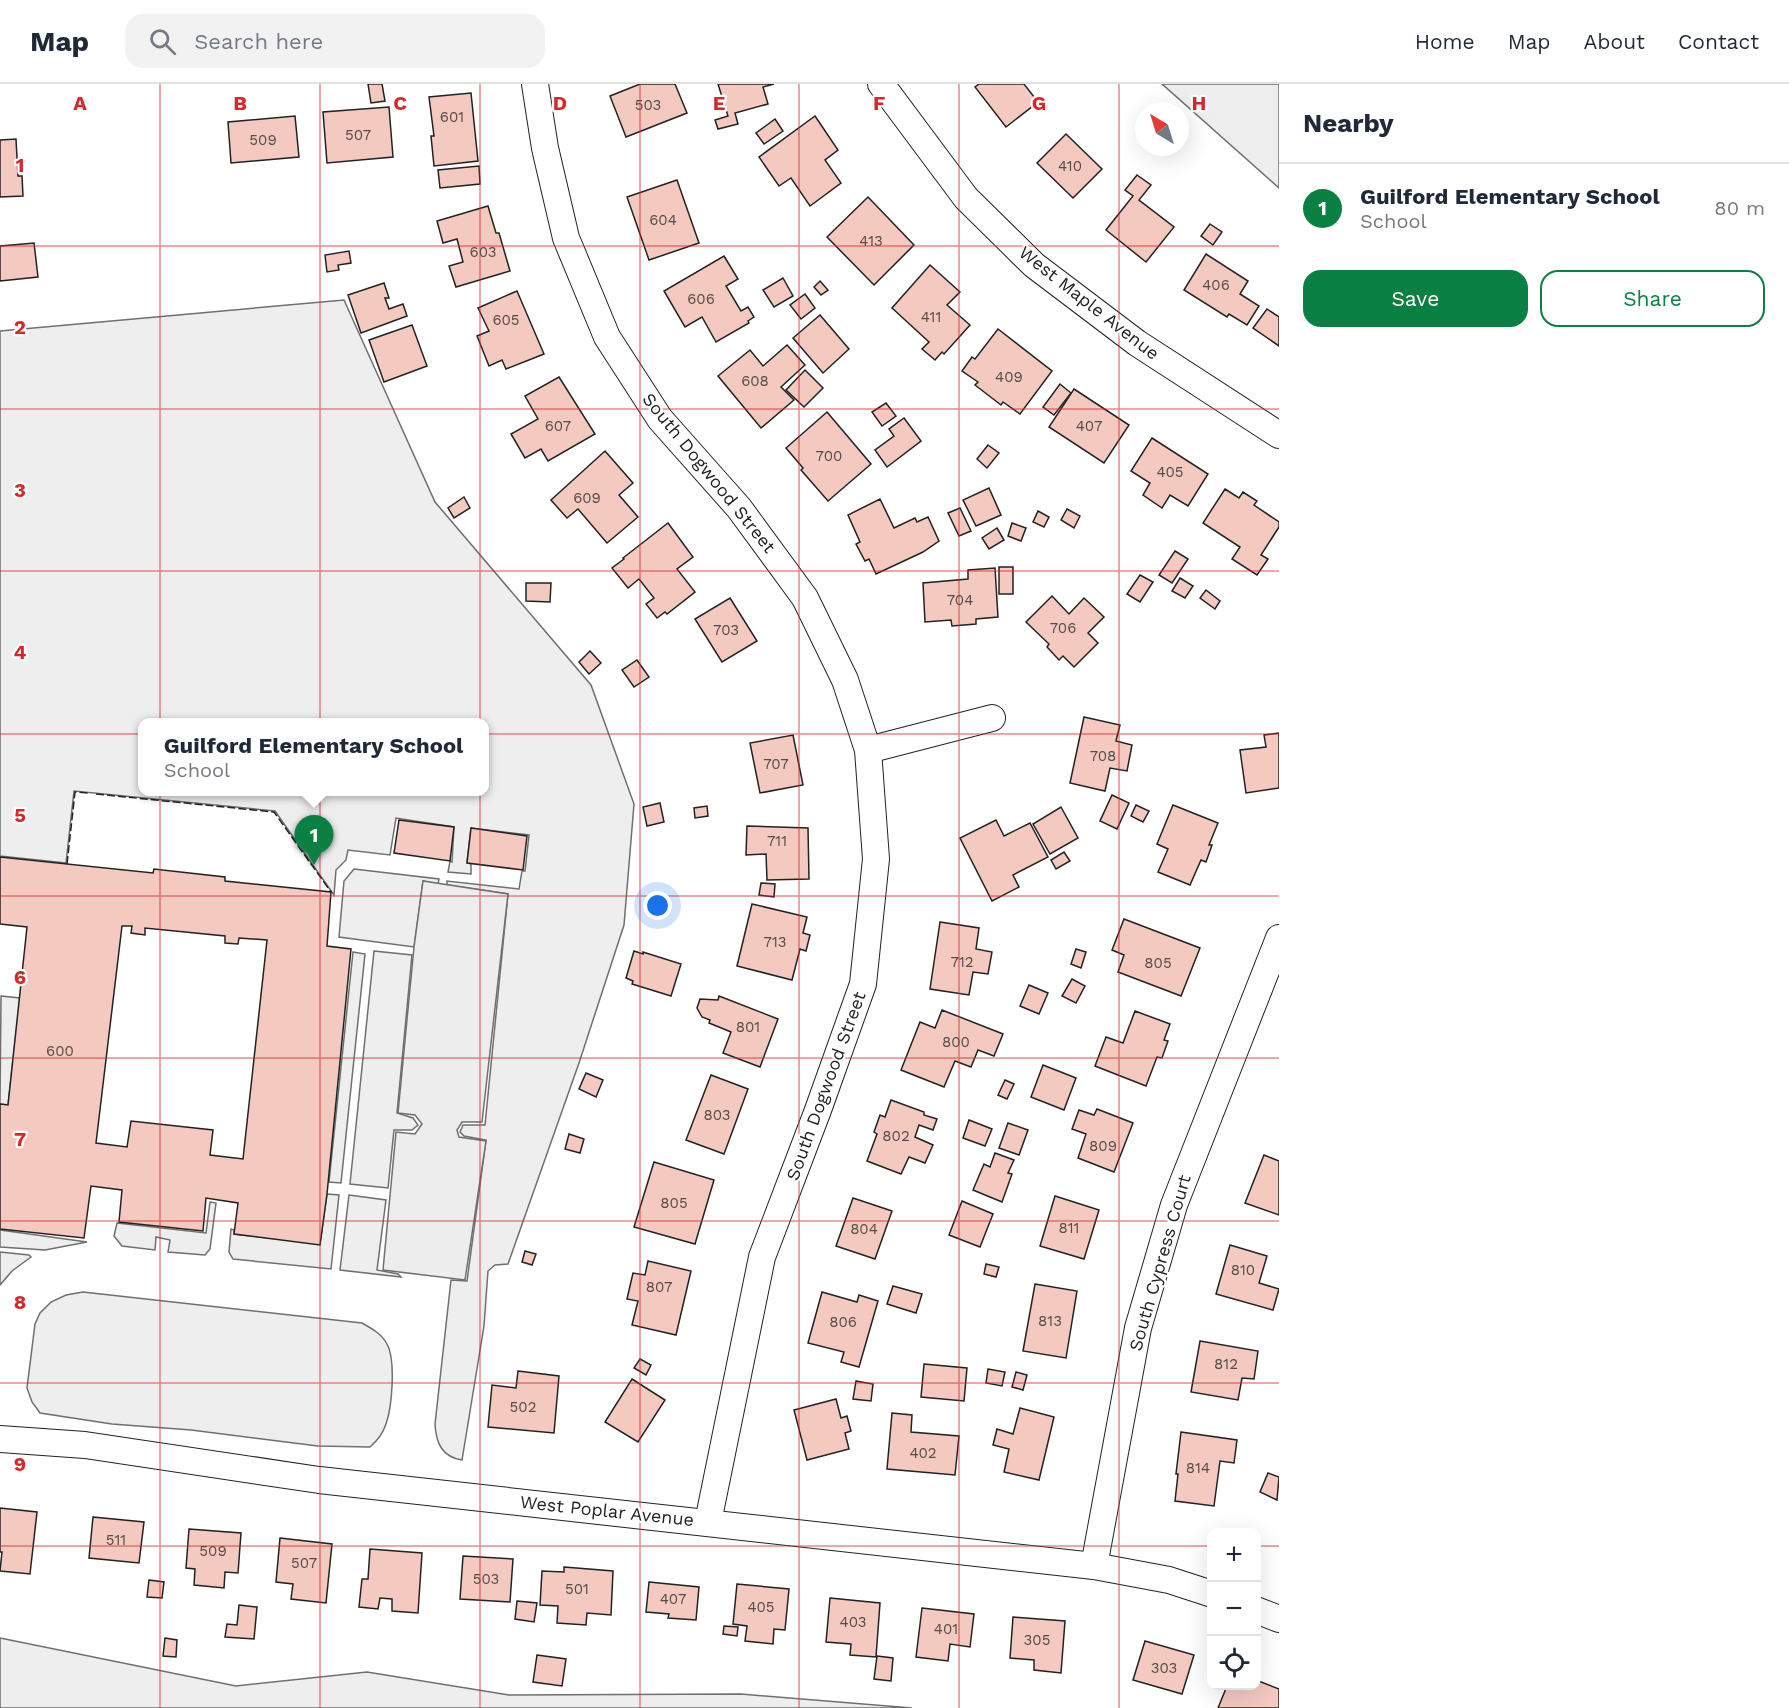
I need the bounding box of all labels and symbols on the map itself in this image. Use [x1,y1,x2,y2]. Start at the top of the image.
text: A [73,91,87,115]
text: B [233,91,247,115]
text: C [393,91,407,115]
text: D [553,91,567,115]
text: E [713,91,725,115]
text: F [873,91,885,115]
text: G [1032,91,1046,115]
text: H [1192,91,1206,115]
house number: 503 [635,96,661,114]
north arrow [1135,102,1189,156]
house number: 601 [440,108,464,126]
house number: 507 [345,126,371,144]
house number: 509 [249,131,277,149]
text: 1 [16,153,24,177]
house number: 410 [1058,157,1082,175]
house number: 604 [649,211,677,229]
house number: 413 [859,232,883,250]
street label: West Maple Avenue [1015,241,1164,364]
house number: 603 [470,243,496,261]
house number: 406 [1202,276,1230,294]
house number: 606 [687,290,715,308]
house number: 411 [921,308,941,326]
house number: 605 [492,311,520,329]
text: 2 [14,315,26,339]
house number: 409 [995,368,1023,386]
house number: 608 [741,372,769,390]
street label: South Dogwood Street [638,389,781,557]
house number: 607 [545,417,571,435]
house number: 407 [1076,417,1102,435]
house number: 700 [816,447,842,465]
house number: 405 [1156,463,1184,481]
text: 3 [14,478,26,502]
house number: 609 [573,489,601,507]
house number: 704 [947,591,973,609]
house number: 706 [1050,619,1076,637]
house number: 703 [713,621,739,639]
text: 4 [14,640,27,664]
house number: 708 [1090,747,1116,765]
house number: 707 [763,755,789,773]
text: 5 [14,803,26,827]
pin: 1 [294,816,334,865]
house number: 711 [767,832,787,850]
your location [643,891,672,920]
house number: 713 [763,933,787,951]
house number: 712 [950,953,974,971]
house number: 805 [1144,954,1172,972]
text: 6 [14,965,26,989]
street label: South Dogwood Street [782,988,870,1183]
house number: 801 [736,1018,760,1036]
house number: 800 [942,1033,970,1051]
house number: 600 [46,1042,74,1060]
house number: 803 [703,1106,731,1124]
text: 7 [14,1127,26,1151]
house number: 802 [882,1127,910,1145]
house number: 809 [1089,1137,1117,1155]
street label: South Cypress Court [1124,1172,1195,1353]
house number: 805 [660,1194,688,1212]
house number: 811 [1059,1219,1079,1237]
house number: 804 [850,1220,878,1238]
house number: 810 [1231,1261,1255,1279]
house number: 807 [646,1278,672,1296]
text: 8 [14,1290,26,1314]
house number: 813 [1038,1312,1062,1330]
house number: 806 [829,1313,857,1331]
house number: 812 [1214,1355,1238,1373]
house number: 502 [510,1398,536,1416]
house number: 402 [909,1444,937,1462]
text: 9 [14,1452,26,1476]
house number: 814 [1186,1459,1210,1477]
street label: West Poplar Avenue [519,1491,695,1530]
house number: 511 [106,1531,126,1549]
house number: 509 [199,1542,227,1560]
house number: 507 [291,1554,317,1572]
house number: 503 [473,1570,499,1588]
house number: 501 [565,1580,589,1598]
house number: 407 [660,1590,686,1608]
house number: 405 [747,1598,775,1616]
house number: 403 [840,1613,866,1631]
house number: 401 [934,1620,958,1638]
house number: 305 [1024,1631,1050,1649]
house number: 303 [1151,1659,1177,1677]

